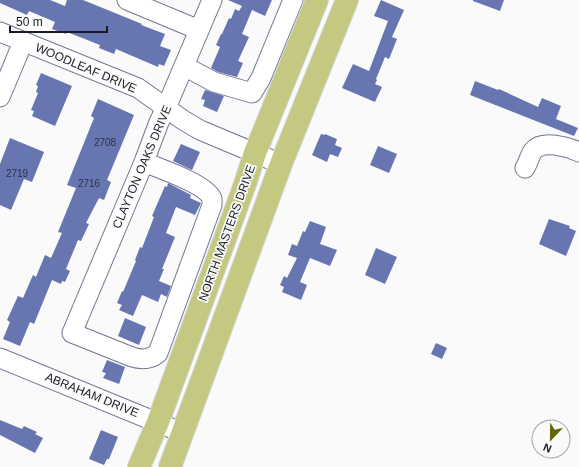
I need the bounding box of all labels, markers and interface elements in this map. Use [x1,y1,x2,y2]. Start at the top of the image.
scale bar [10,8,107,34]
text: 50 m [16,15,43,29]
street label: WOODLEAF DRIVE [33,40,139,96]
street label: CLAYTON OAKS DRIVE [110,103,174,231]
house number: 2708 [94,137,117,148]
street label: NORTH MASTERS DRIVE [196,163,258,303]
house number: 2719 [6,168,29,179]
house number: 2716 [78,178,101,189]
street label: ABRAHAM DRIVE [43,370,141,420]
north arrow [531,419,571,459]
text: N [541,441,553,455]

